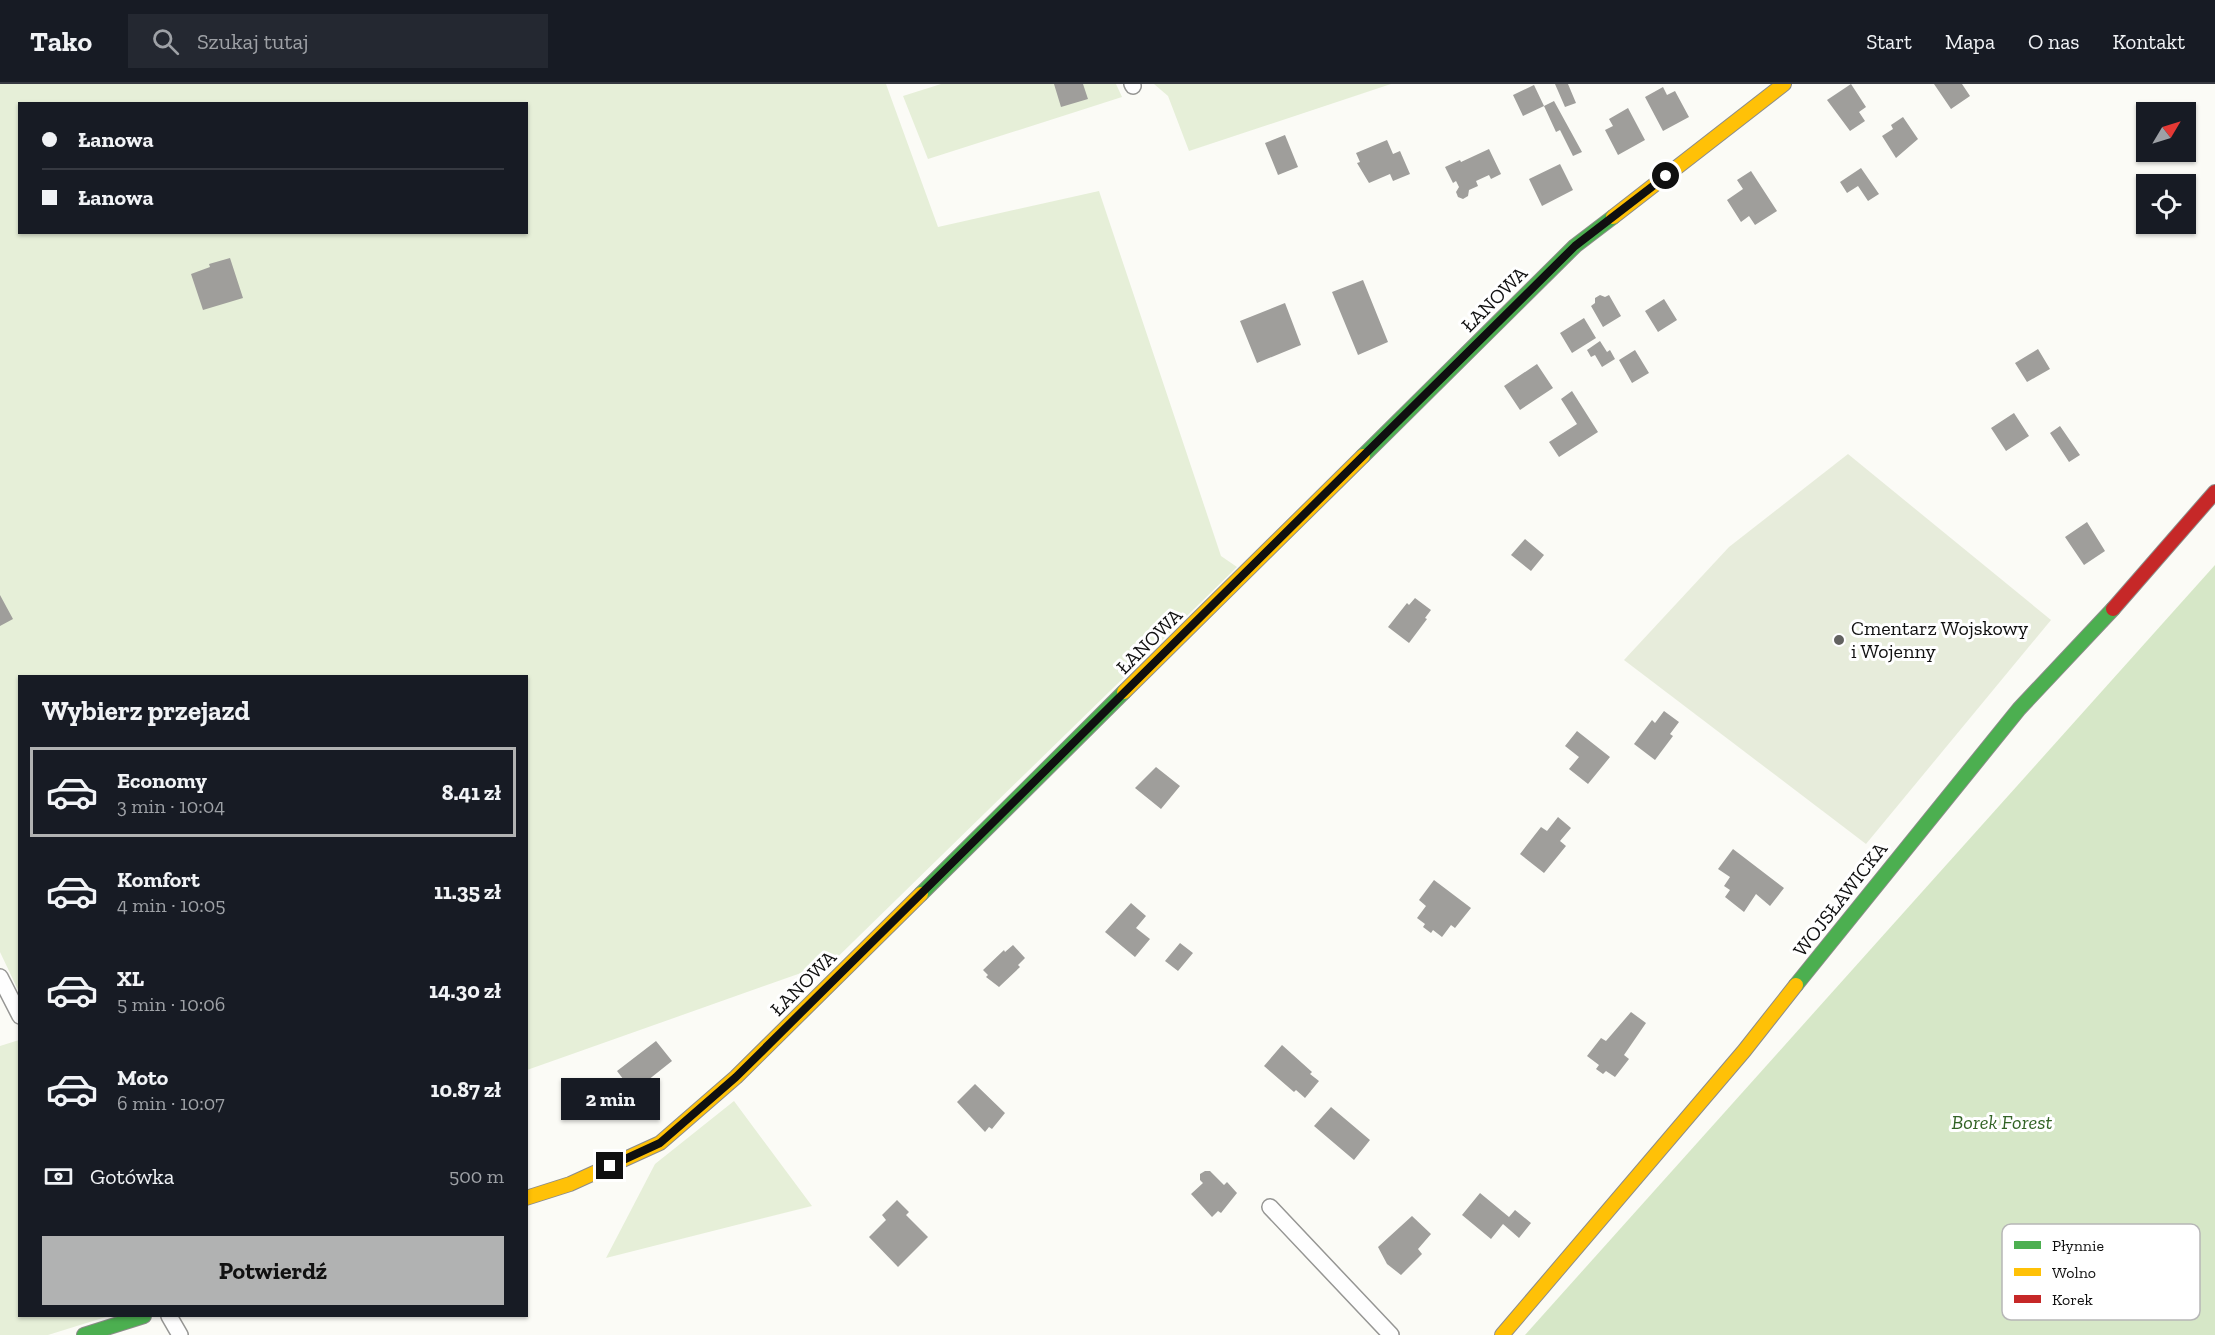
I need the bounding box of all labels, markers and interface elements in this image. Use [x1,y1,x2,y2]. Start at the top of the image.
search box [128,14,548,68]
text: Tako [30,25,92,58]
icon: search [149,25,182,58]
text: Szukaj tutaj [197,28,309,55]
text: Start [1866,29,1912,54]
text: Mapa [1945,29,1995,54]
text: O nas [2028,29,2079,54]
text: Kontakt [2112,29,2185,54]
north arrow [2136,102,2196,162]
map controls [2136,102,2196,234]
text: Łanowa [78,126,154,153]
route start [1652,162,1679,189]
button: locate [2136,174,2196,234]
text: Łanowa [78,184,154,211]
street label: ŁANOWA [1456,260,1533,337]
street label: ŁANOWA [1111,602,1188,679]
place label: Cmentarz Wojskowy i Wojenny [1851,616,2029,663]
marker: Cmentarz Wojskowy i Wojenny [1832,633,1846,647]
text: Wybierz przejazd [42,695,250,727]
icon: car [45,765,99,819]
text: Economy [117,767,207,794]
text: 8.41 zł [442,779,501,806]
text: 3 min · 10:04 [117,794,225,818]
street label: WOJSŁAWICKA [1788,836,1893,961]
icon: car [45,864,99,918]
text: Komfort [117,866,200,893]
text: 11.35 zł [434,878,501,905]
text: 4 min · 10:05 [117,893,226,917]
street label: ŁANOWA [765,944,842,1021]
icon: car [45,963,99,1017]
text: XL [117,965,144,992]
text: 14.30 zł [429,977,501,1004]
text: 5 min · 10:06 [117,992,225,1016]
icon: car [45,1062,99,1116]
text: Moto [117,1064,168,1091]
text: 10.87 zł [431,1076,501,1103]
callout: 2 min [560,1079,660,1121]
text: 2 min [586,1087,635,1111]
text: 6 min · 10:07 [117,1091,225,1115]
park label: Borek Forest [1952,1110,2053,1134]
route end [596,1152,623,1179]
icon: cash [42,1160,75,1193]
text: Gotówka [90,1163,174,1190]
text: 500 m [449,1164,504,1188]
legend [2002,1224,2200,1320]
button: Potwierdź [42,1236,504,1305]
text: Płynnie [2052,1236,2104,1255]
text: Wolno [2052,1263,2096,1282]
text: Korek [2052,1290,2093,1309]

